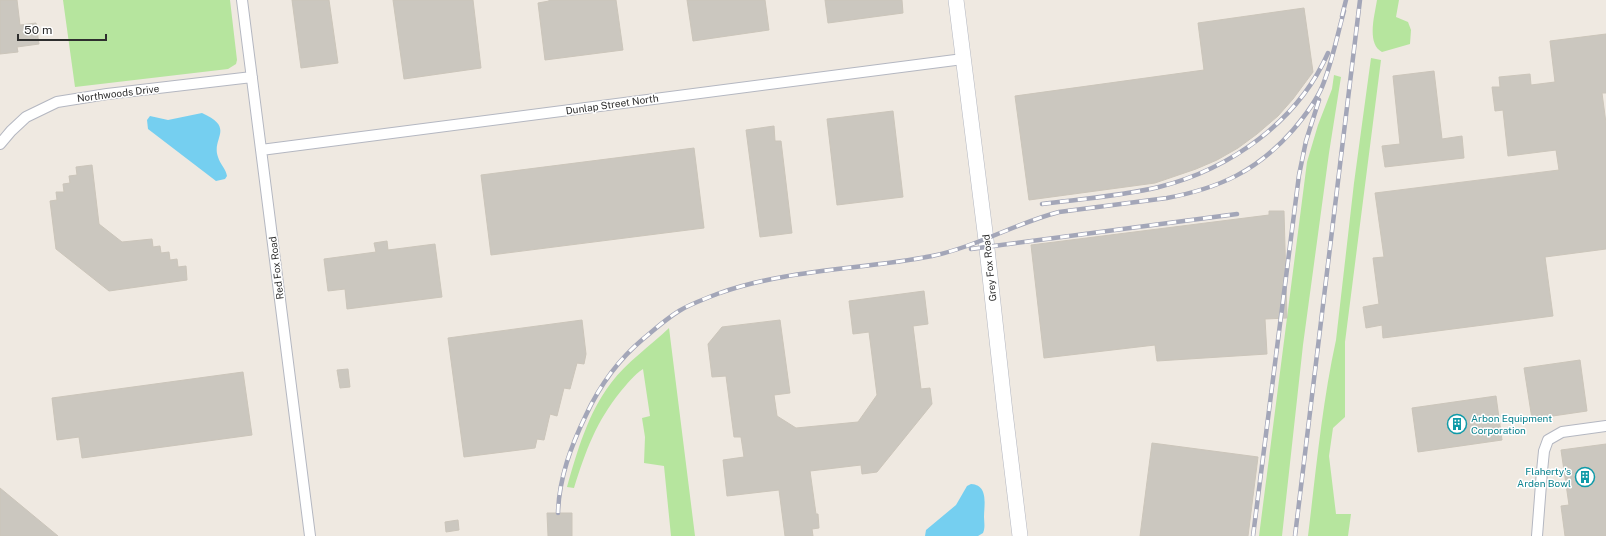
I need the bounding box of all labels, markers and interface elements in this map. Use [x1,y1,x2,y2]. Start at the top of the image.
scale bar [18,16,106,42]
text: 50 m [24,23,52,37]
street label: Northwoods Drive [76,82,160,104]
street label: Dunlap Street North [565,92,659,116]
street label: Grey Fox Road [980,234,998,302]
street label: Red Fox Road [266,236,286,300]
place label: Arbon Equipment Corporation [1471,412,1552,436]
building icon: Arbon Equipment Corporation [1446,413,1468,435]
place label: Flaherty's Arden Bowl [1517,465,1571,489]
building icon: Flaherty's Arden Bowl [1574,466,1596,488]

